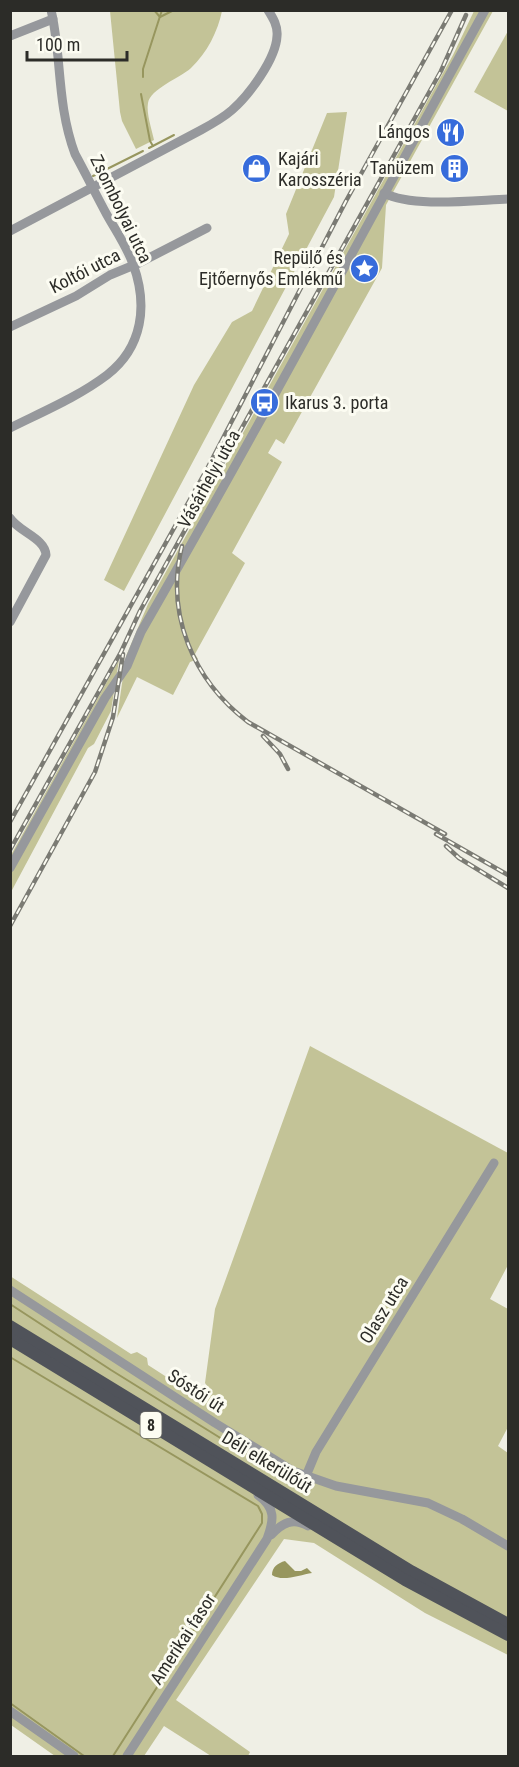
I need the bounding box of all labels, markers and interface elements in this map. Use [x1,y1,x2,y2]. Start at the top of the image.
scale bar [27,24,128,62]
text: 100 m [36,34,80,55]
restaurant icon: Lángos [435,116,467,148]
place label: Lángos [378,121,430,142]
place label: Kajári Karosszéria [278,148,362,190]
street label: Zsombolyai utca [86,151,157,266]
building icon: Tanüzem [439,152,471,184]
shop icon: Kajári Karosszéria [241,153,273,185]
place label: Tanüzem [370,157,434,178]
street label: Koltói utca [46,244,123,297]
place label: Repülő és Ejtőernyős Emlékmű [199,247,343,289]
place icon: Repülő és Ejtőernyős Emlékmű [348,252,380,284]
bus stop icon: Ikarus 3. porta [248,387,280,419]
place label: Ikarus 3. porta [285,392,388,413]
street label: Vásárhelyi utca [173,426,244,531]
street label: Olasz utca [355,1272,412,1347]
street label: Sóstói út [164,1365,228,1417]
road number: 8 [140,1412,162,1438]
street label: Déli elkerülőút [218,1426,316,1497]
street label: Amerikai fasor [145,1589,220,1688]

